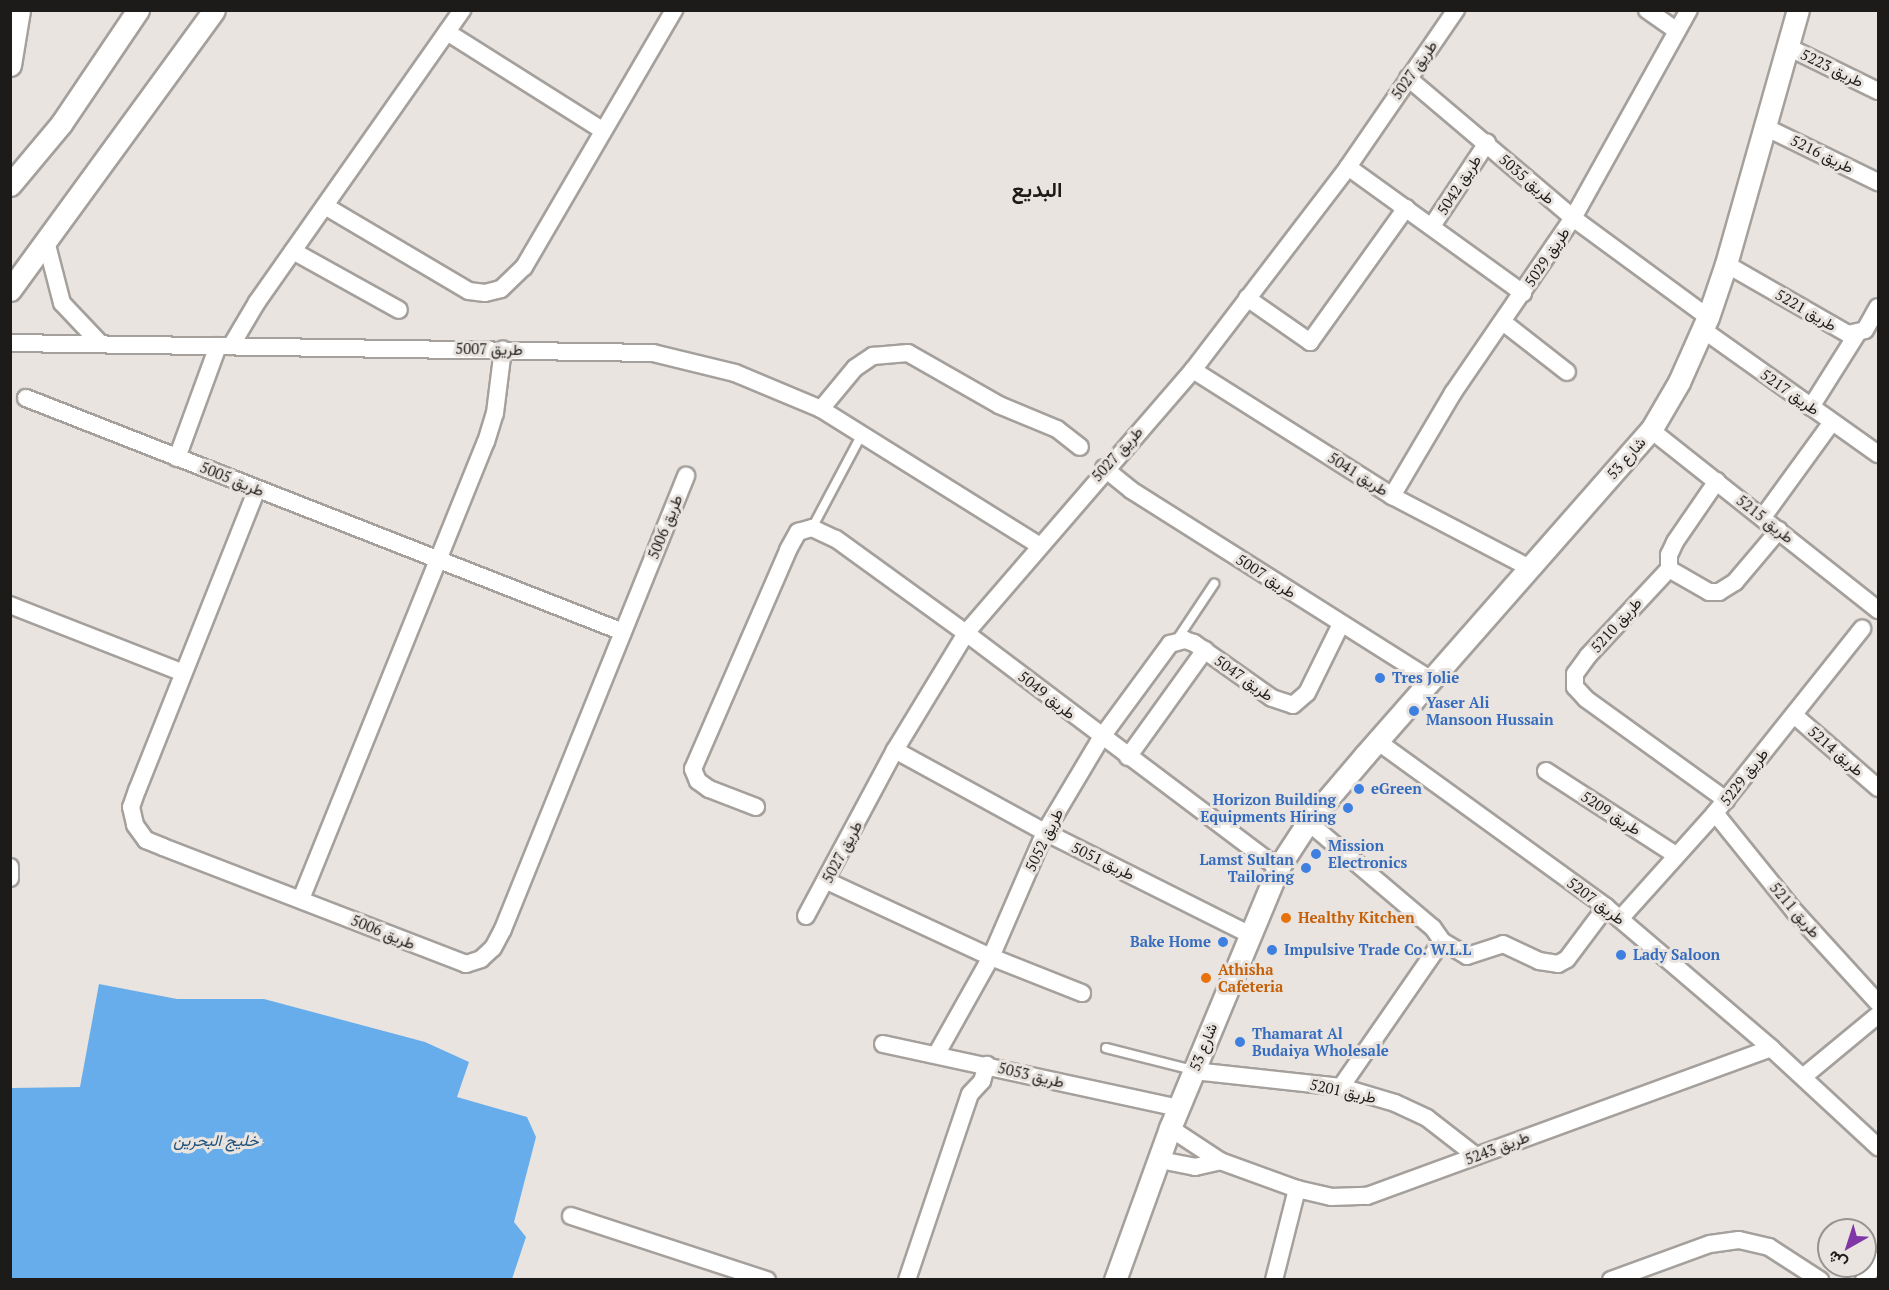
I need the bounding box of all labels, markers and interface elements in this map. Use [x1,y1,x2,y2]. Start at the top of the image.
street label: طريق 5027 [1387,37,1441,103]
street label: طريق 5223 [1798,45,1866,91]
street label: طريق 5216 [1788,131,1856,177]
street label: طريق 5035 [1496,150,1558,208]
street label: طريق 5042 [1433,152,1485,218]
district label: البديع [1011,176,1063,202]
street label: طريق 5029 [1521,224,1573,290]
street label: طريق 5221 [1772,285,1840,335]
street label: طريق 5007 [455,339,523,359]
street label: طريق 5217 [1757,365,1823,419]
street label: طريق 5027 [1088,423,1146,485]
street label: شارع 53 [1603,433,1649,483]
street label: طريق 5041 [1325,449,1391,499]
street label: طريق 5005 [197,458,267,500]
street label: طريق 5215 [1733,491,1797,547]
street label: طريق 5006 [644,492,686,562]
street label: طريق 5007 [1233,550,1299,602]
street label: طريق 5210 [1587,594,1645,656]
street label: طريق 5047 [1211,651,1277,705]
street label: طريق 5049 [1015,667,1079,723]
place label: Tres Jolie [1392,669,1459,687]
marker: Tres Jolie [1373,671,1387,685]
place label: Yaser Ali Mansoon Hussain [1426,693,1554,728]
marker: Yaser Ali Mansoon Hussain [1407,704,1421,718]
street label: طريق 5214 [1805,722,1867,780]
street label: طريق 5229 [1716,745,1772,809]
place label: eGreen [1371,780,1422,798]
marker: eGreen [1352,782,1366,796]
street label: طريق 5209 [1578,787,1644,839]
place label: Horizon Building Equipments Hiring [1200,790,1336,825]
marker: Horizon Building Equipments Hiring [1341,801,1355,815]
street label: طريق 5052 [1021,806,1067,874]
street label: طريق 5027 [818,818,866,886]
place label: Mission Electronics [1328,836,1407,871]
street label: طريق 5051 [1069,838,1137,884]
marker: Mission Electronics [1309,847,1323,861]
place label: Lamst Sultan Tailoring [1200,850,1294,885]
marker: Lamst Sultan Tailoring [1299,861,1313,875]
street label: طريق 5207 [1564,874,1628,928]
street label: طريق 5211 [1766,879,1824,941]
place label: Healthy Kitchen [1298,909,1415,927]
street label: طريق 5006 [348,911,418,953]
marker: Healthy Kitchen [1279,911,1293,925]
place label: Bake Home [1130,933,1211,951]
marker: Bake Home [1216,935,1230,949]
place label: Impulsive Trade Co. W.L.L [1284,941,1472,959]
marker: Impulsive Trade Co. W.L.L [1265,943,1279,957]
place label: Lady Saloon [1633,946,1720,964]
marker: Lady Saloon [1614,948,1628,962]
place label: Athisha Cafeteria [1218,960,1283,995]
marker: Athisha Cafeteria [1199,971,1213,985]
street label: شارع 53 [1185,1021,1221,1073]
place label: Thamarat Al Budaiya Wholesale [1252,1024,1389,1059]
marker: Thamarat Al Budaiya Wholesale [1233,1035,1247,1049]
street label: طريق 5053 [996,1059,1066,1091]
street label: طريق 5201 [1308,1075,1378,1107]
street label: طريق 5243 [1462,1128,1532,1168]
water label: خليج البحرين [173,1130,259,1150]
north arrow [1817,1218,1877,1278]
text: ش [1823,1246,1851,1275]

